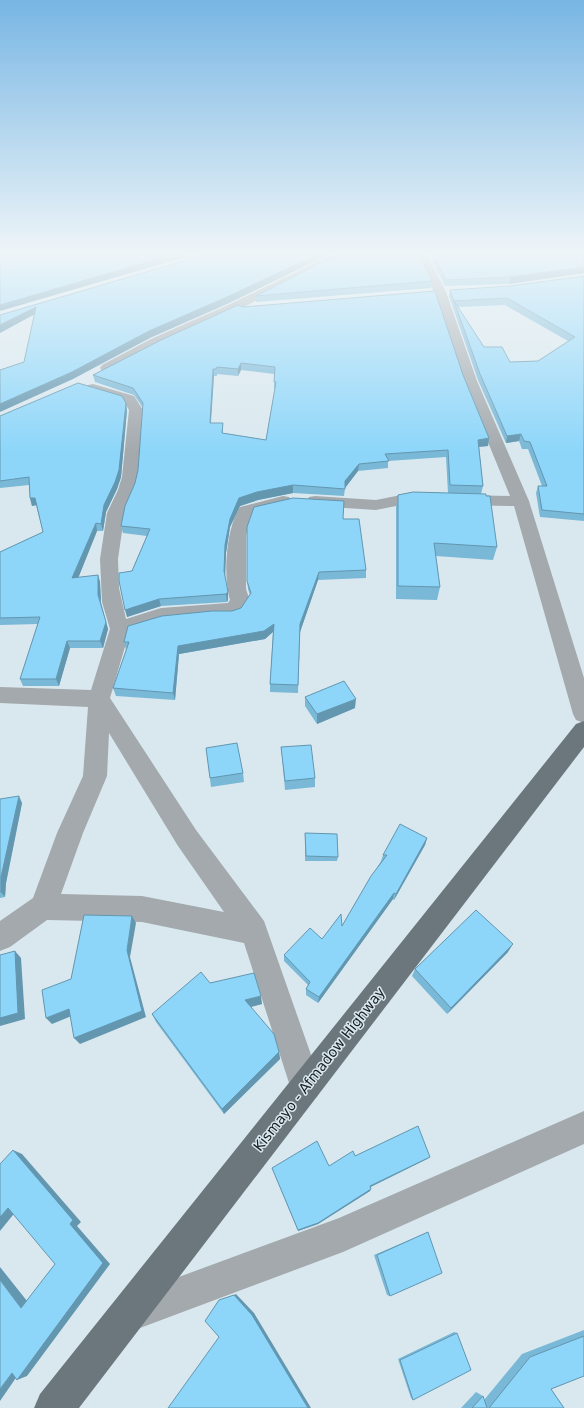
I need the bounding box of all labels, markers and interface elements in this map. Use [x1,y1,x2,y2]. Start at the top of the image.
street label: Kismayo - Afmadow Highway [250,984,388,1154]

